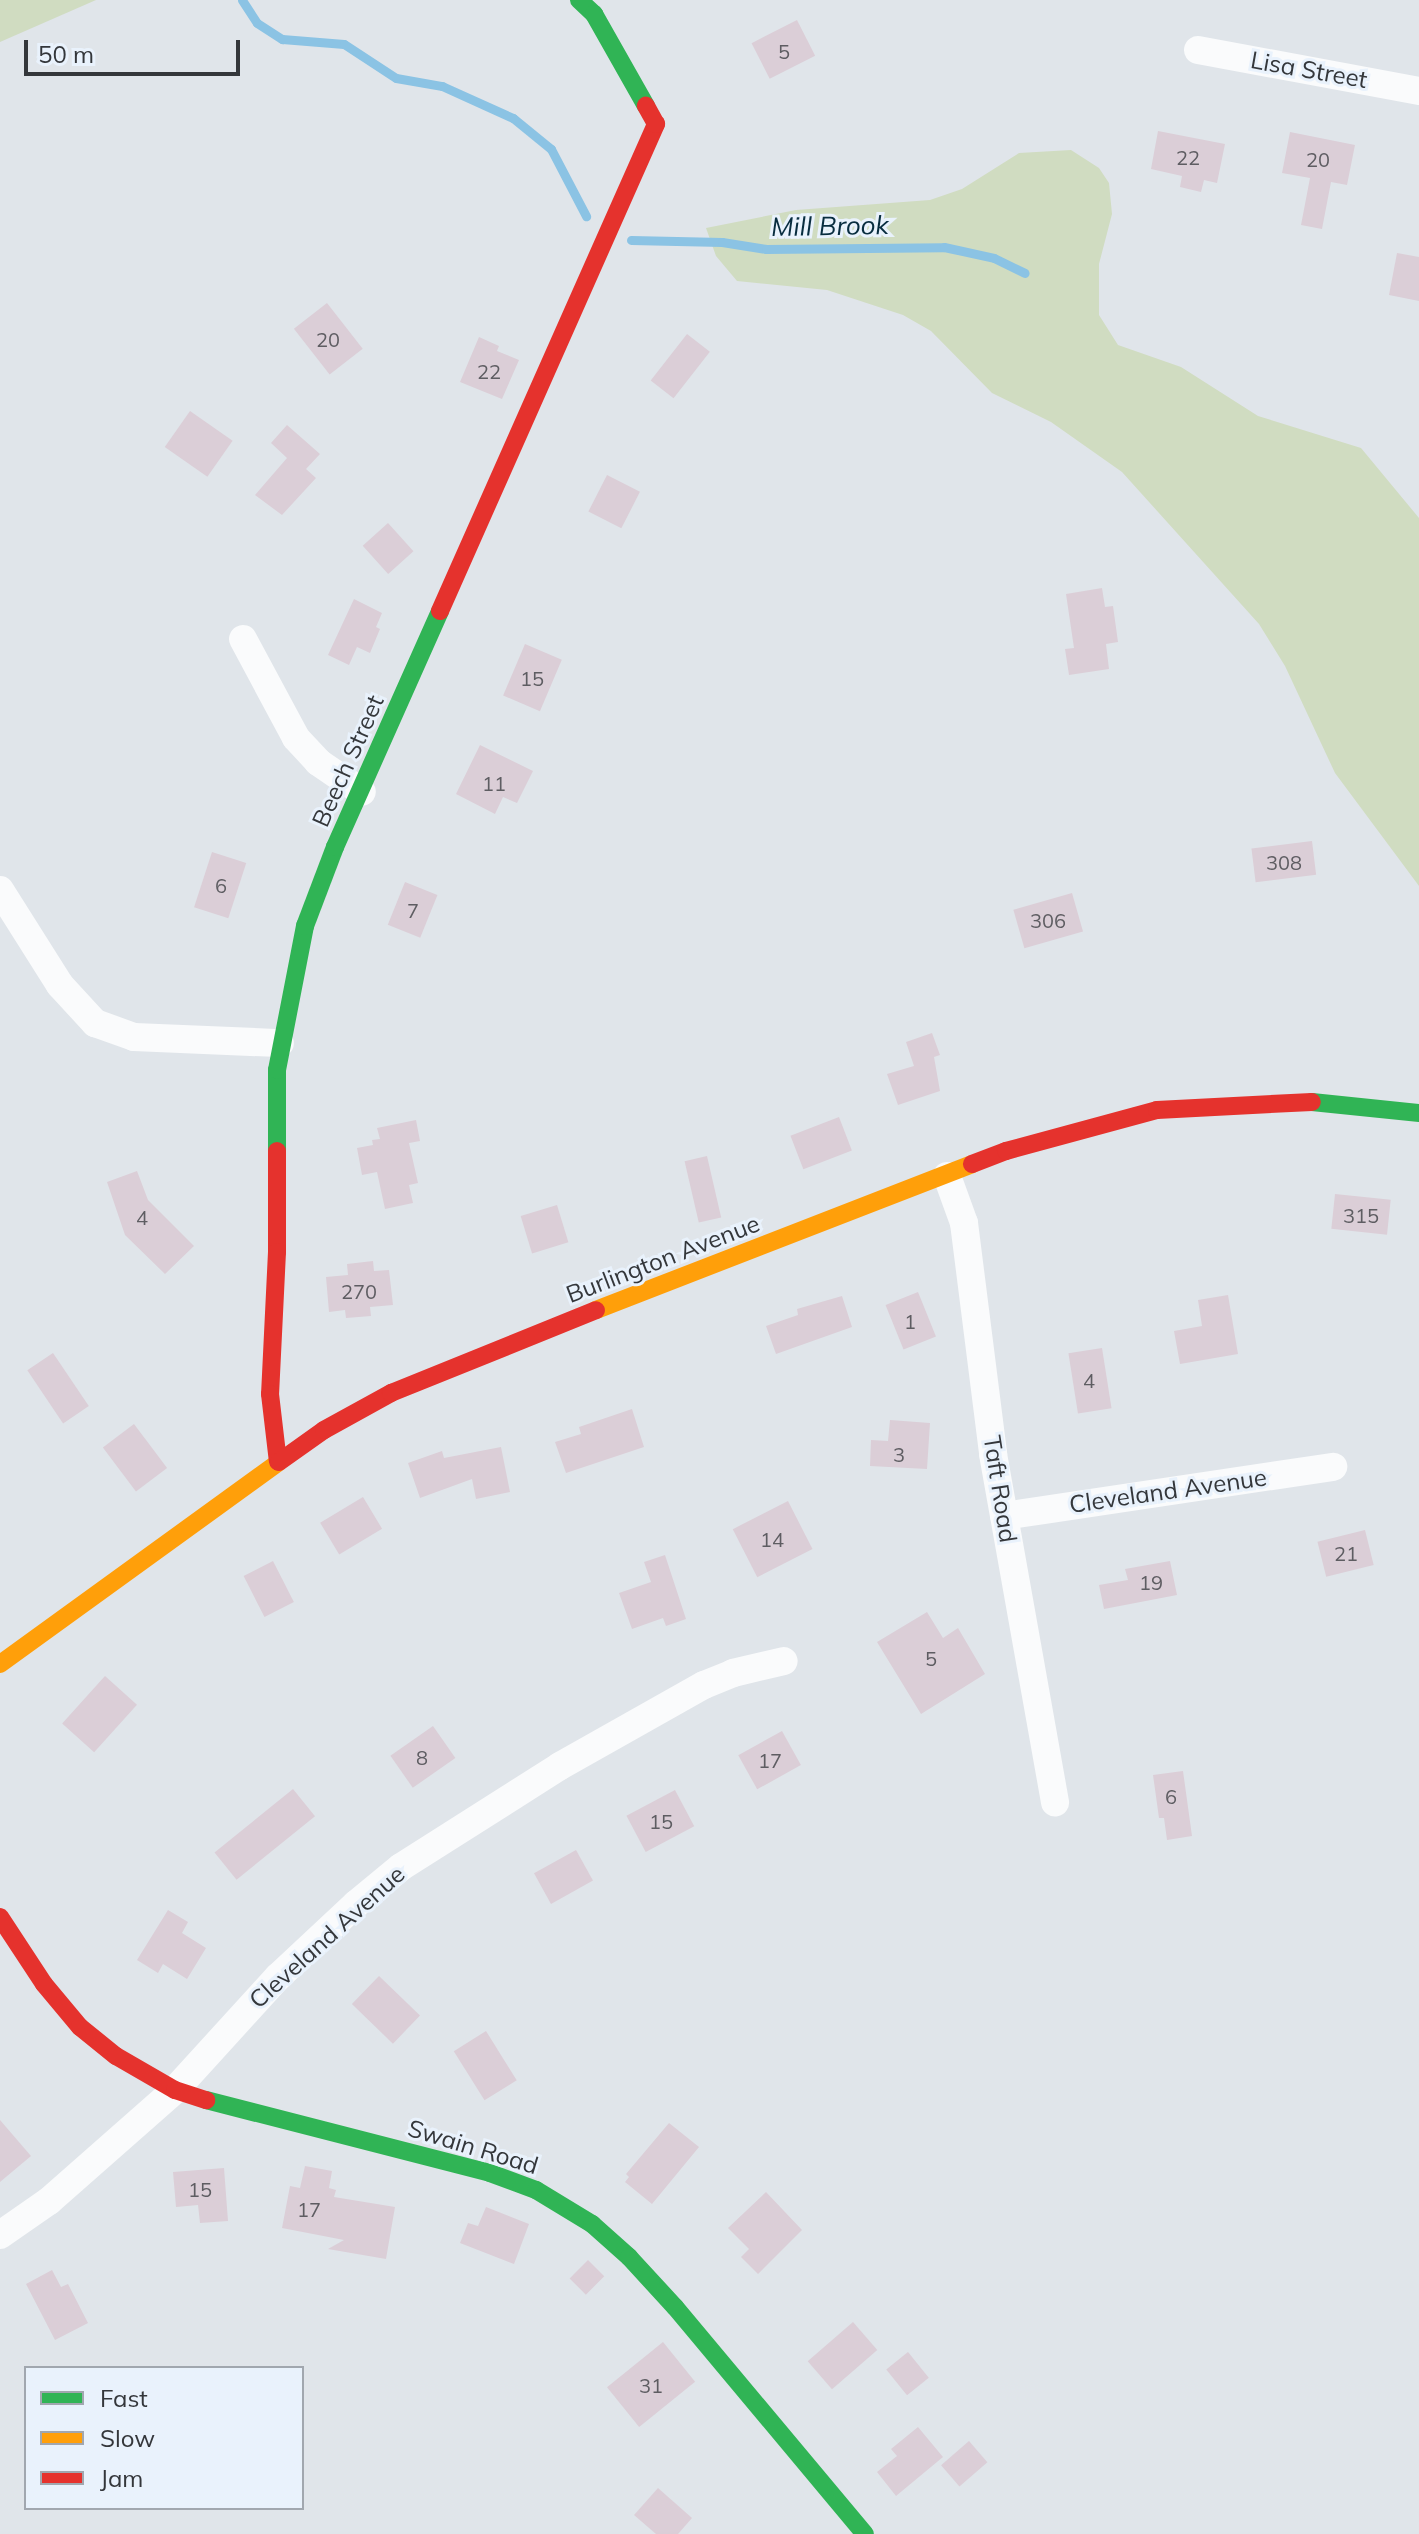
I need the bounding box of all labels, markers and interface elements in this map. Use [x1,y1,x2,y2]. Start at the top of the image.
scale bar [28,24,244,74]
text: 50 m [38,39,94,69]
house number: 5 [778,39,790,63]
street label: Lisa Street [1249,46,1369,94]
house number: 22 [1176,145,1200,169]
house number: 20 [1306,147,1330,171]
water label: Mill Brook [771,209,889,243]
house number: 20 [316,327,340,351]
house number: 22 [477,359,501,383]
house number: 15 [520,666,544,690]
street label: Beech Street [306,691,390,831]
house number: 11 [482,771,506,795]
house number: 308 [1266,850,1302,874]
house number: 6 [215,873,227,897]
house number: 7 [407,898,419,922]
house number: 306 [1030,908,1066,932]
house number: 315 [1343,1203,1379,1227]
house number: 4 [136,1205,148,1229]
street label: Burlington Avenue [562,1209,764,1309]
house number: 270 [341,1279,377,1303]
house number: 1 [904,1309,916,1333]
house number: 4 [1083,1368,1095,1392]
street label: Taft Road [977,1433,1023,1545]
house number: 3 [893,1442,905,1466]
street label: Cleveland Avenue [1067,1463,1269,1519]
house number: 14 [760,1527,784,1551]
house number: 21 [1334,1541,1358,1565]
house number: 19 [1139,1570,1163,1594]
house number: 5 [925,1646,937,1670]
house number: 8 [416,1745,428,1769]
house number: 17 [758,1748,782,1772]
house number: 6 [1165,1784,1177,1808]
house number: 15 [649,1809,673,1833]
street label: Cleveland Avenue [243,1860,411,2014]
street label: Swain Road [404,2114,542,2180]
house number: 15 [188,2177,212,2201]
house number: 17 [297,2197,321,2221]
legend [24,2366,304,2510]
house number: 31 [639,2373,663,2397]
text: Fast [100,2383,148,2413]
text: Slow [100,2423,155,2453]
text: Jam [100,2463,143,2493]

